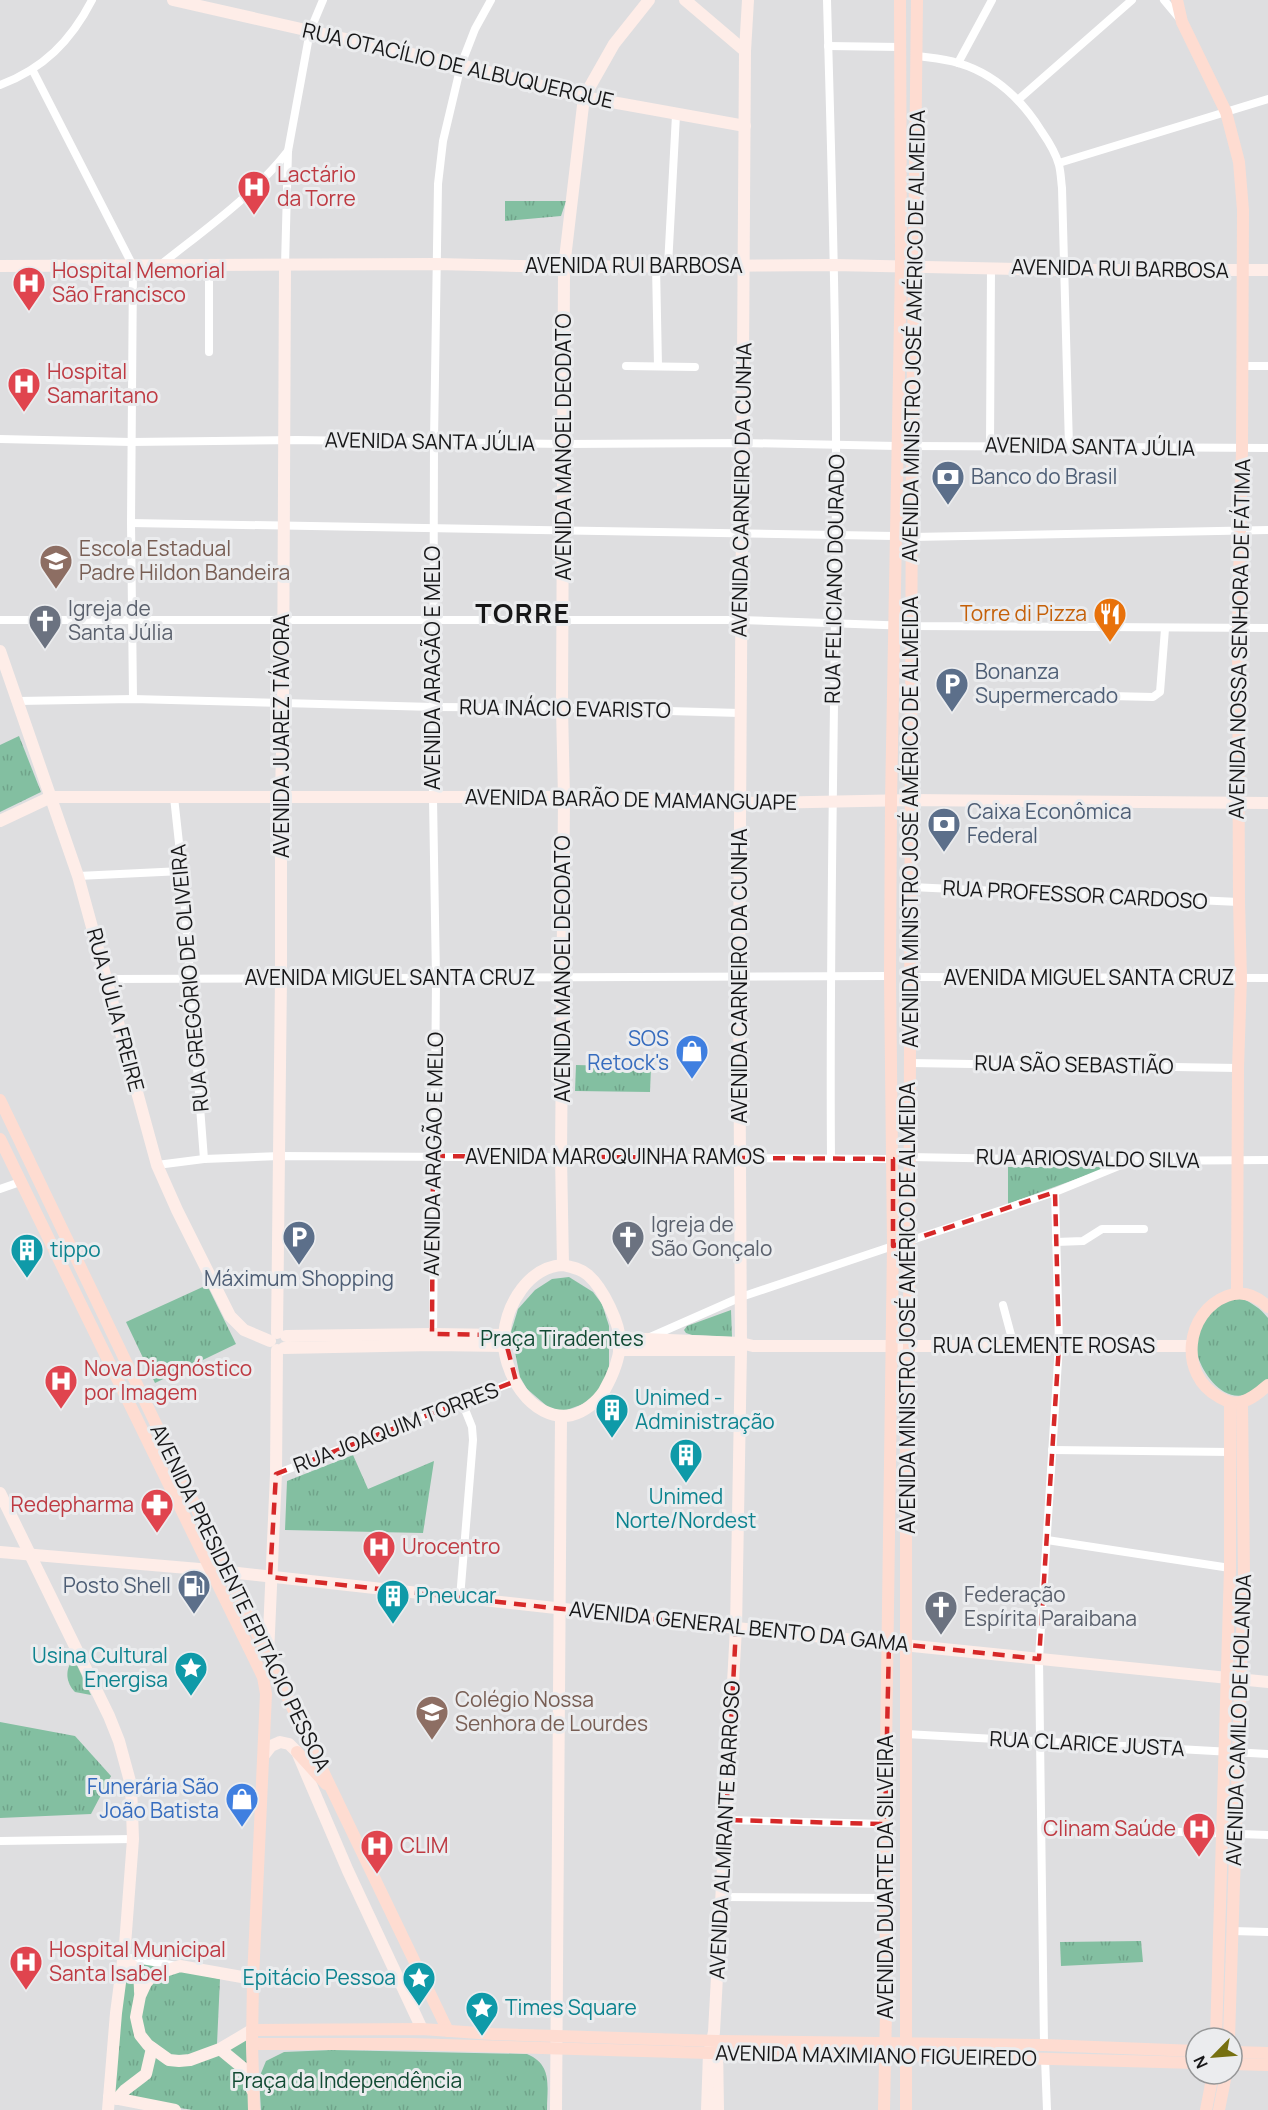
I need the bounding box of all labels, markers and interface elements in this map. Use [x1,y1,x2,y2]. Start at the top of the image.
street label: RUA OTACÍLIO DE ALBUQUERQUE [300,16,617,114]
street label: AVENIDA MINISTRO JOSÉ AMÉRICO DE ALMEIDA [895,110,931,562]
place label: Lactário da Torre [277,160,356,212]
hospital icon: Lactário da Torre [236,169,272,216]
street label: AVENIDA RUI BARBOSA [525,251,743,279]
street label: AVENIDA RUI BARBOSA [1011,252,1229,284]
place label: Hospital Memorial São Francisco [52,256,225,308]
hospital icon: Hospital Memorial São Francisco [11,265,47,312]
street label: AVENIDA MANOEL DEODATO [549,313,577,581]
street label: AVENIDA CARNEIRO DA CUNHA [724,342,758,638]
place label: Hospital Samaritano [47,357,158,409]
hospital icon: Hospital Samaritano [6,366,42,413]
street label: AVENIDA SANTA JÚLIA [325,425,536,457]
street label: AVENIDA SANTA JÚLIA [985,430,1196,462]
street label: RUA FELICIANO DOURADO [818,454,850,704]
street label: AVENIDA NOSSA SENHORA DE FÁTIMA [1222,458,1256,820]
bank icon: Banco do Brasil [930,459,966,506]
place label: Banco do Brasil [971,462,1117,490]
place label: Escola Estadual Padre Hildon Bandeira [79,534,290,586]
school or university icon: Escola Estadual Padre Hildon Bandeira [38,543,74,590]
street label: AVENIDA ARAGÃO E MELO [418,546,446,790]
place label: Igreja de Santa Júlia [68,594,173,646]
district label: TORRE [475,594,571,631]
street label: AVENIDA MINISTRO JOSÉ AMÉRICO DE ALMEIDA [896,596,924,1048]
restaurant icon: Torre di Pizza [1092,596,1128,643]
place label: Torre di Pizza [960,599,1087,627]
church icon: Igreja de Santa Júlia [27,603,63,650]
street label: AVENIDA JUAREZ TÁVORA [267,614,295,858]
place label: Bonanza Supermercado [975,657,1118,709]
parking icon: Bonanza Supermercado [934,666,970,713]
street label: RUA INÁCIO EVARISTO [459,692,671,724]
street label: AVENIDA BARÃO DE MAMANGUAPE [465,782,797,816]
place label: Caixa Econômica Federal [967,797,1132,849]
bank icon: Caixa Econômica Federal [926,806,962,853]
street label: AVENIDA CARNEIRO DA CUNHA [725,829,753,1123]
street label: AVENIDA MANOEL DEODATO [548,835,576,1103]
street label: RUA GREGÓRIO DE OLIVEIRA [163,843,215,1113]
street label: RUA PROFESSOR CARDOSO [942,873,1208,915]
street label: RUA JÚLIA FREIRE [81,925,151,1095]
street label: AVENIDA MIGUEL SANTA CRUZ [244,963,536,991]
street label: AVENIDA MIGUEL SANTA CRUZ [943,963,1235,991]
place label: SOS Retock's [587,1024,669,1076]
street label: AVENIDA ARAGÃO E MELO [417,1032,449,1276]
shop icon: SOS Retock's [674,1033,710,1080]
street label: RUA SÃO SEBASTIÃO [974,1048,1174,1080]
street label: AVENIDA MINISTRO JOSÉ AMÉRICO DE ALMEIDA [893,1082,921,1534]
street label: AVENIDA MAROQUINHA RAMOS [465,1142,765,1170]
street label: RUA ARIOSVALDO SILVA [976,1142,1200,1174]
place label: Igreja de São Gonçalo [651,1210,772,1262]
parking icon: Máximum Shopping [281,1219,317,1266]
church icon: Igreja de São Gonçalo [610,1219,646,1266]
building icon: tippo [9,1232,45,1279]
place label: tippo [50,1235,101,1263]
place label: Máximum Shopping [204,1264,394,1292]
park label: Praça Tiradentes [480,1324,644,1352]
street label: RUA CLEMENTE ROSAS [933,1331,1155,1359]
place label: Nova Diagnóstico por Imagem [84,1354,252,1406]
hospital icon: Nova Diagnóstico por Imagem [43,1363,79,1410]
street label: RUA JOAQUIM TORRES [289,1375,502,1479]
place label: Unimed - Administração [635,1383,775,1435]
building icon: Unimed - Administração [594,1392,630,1439]
street label: AVENIDA PRESIDENTE EPITÁCIO PESSOA [144,1419,338,1776]
building icon: Unimed Norte/Nordest [668,1437,704,1484]
place label: Unimed Norte/Nordest [615,1482,757,1534]
pharmacy icon: Redepharma [139,1487,175,1534]
place label: Redepharma [10,1490,134,1518]
hospital icon: Urocentro [361,1529,397,1576]
place label: Urocentro [402,1532,500,1560]
fuel station icon: Posto Shell [176,1568,212,1615]
place label: Posto Shell [63,1571,171,1599]
street label: AVENIDA CAMILO DE HOLANDA [1219,1573,1257,1867]
building icon: Pneucar [375,1578,411,1625]
place label: Federação Espírita Paraibana [964,1580,1137,1632]
place label: Pneucar [416,1581,497,1609]
church icon: Federação Espírita Paraibana [923,1589,959,1636]
street label: AVENIDA GENERAL BENTO DA GAMA [568,1594,910,1658]
place label: Usina Cultural Energisa [32,1641,168,1693]
place icon: Usina Cultural Energisa [173,1650,209,1697]
street label: AVENIDA ALMIRANTE BARROSO [702,1680,746,1980]
place label: Colégio Nossa Senhora de Lourdes [455,1685,648,1737]
school or university icon: Colégio Nossa Senhora de Lourdes [414,1694,450,1741]
street label: RUA CLARICE JUSTA [989,1724,1185,1762]
street label: AVENIDA DUARTE DA SILVEIRA [871,1735,899,2019]
place label: Funerária São João Batista [87,1772,219,1824]
shop icon: Funerária São João Batista [224,1781,260,1828]
hospital icon: Clinam Saúde [1181,1811,1217,1858]
place label: Clinam Saúde [1043,1814,1176,1842]
hospital icon: CLIM [359,1828,395,1875]
place label: CLIM [400,1831,448,1859]
place label: Hospital Municipal Santa Isabel [49,1935,226,1987]
hospital icon: Hospital Municipal Santa Isabel [8,1944,44,1991]
place icon: Epitácio Pessoa [401,1960,437,2007]
place label: Epitácio Pessoa [243,1963,396,1991]
place icon: Times Square [464,1990,500,2037]
place label: Times Square [505,1993,637,2021]
north arrow [1184,2026,1244,2086]
street label: AVENIDA MAXIMIANO FIGUEIREDO [715,2038,1037,2072]
text: N [1188,2052,1213,2072]
park label: Praça da Independência [232,2066,462,2094]

